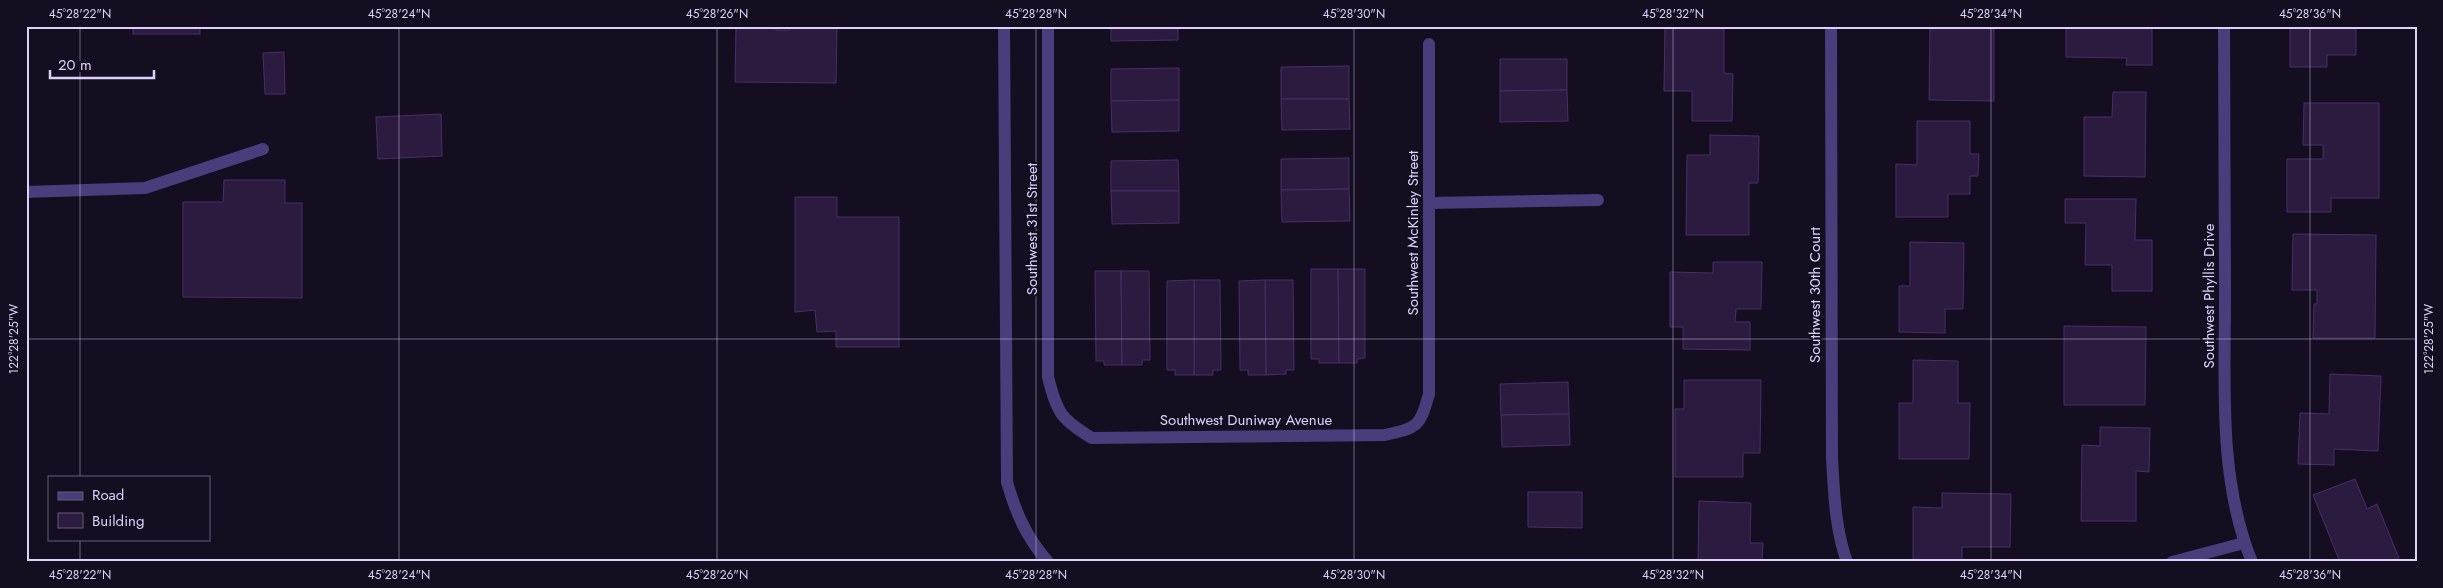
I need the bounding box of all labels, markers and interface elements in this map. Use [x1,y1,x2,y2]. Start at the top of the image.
text: 45°28'22"N [49,5,111,23]
text: 45°28'24"N [368,5,430,23]
text: 45°28'26"N [686,5,748,23]
text: 45°28'28"N [1005,5,1067,23]
text: 45°28'30"N [1323,5,1385,23]
text: 45°28'32"N [1642,5,1704,23]
text: 45°28'34"N [1960,5,2022,23]
text: 45°28'36"N [2279,5,2341,23]
scale bar [50,48,154,80]
text: 20 m [58,54,92,76]
street label: Southwest McKinley Street [1402,150,1424,315]
street label: Southwest 31st Street [1021,162,1043,295]
street label: Southwest Phyllis Drive [2198,223,2220,368]
street label: Southwest 30th Court [1804,227,1826,363]
text: 122°28'25"W [5,304,23,374]
text: 122°28'25"W [2420,304,2438,374]
street label: Southwest Duniway Avenue [1160,409,1333,431]
legend [48,476,210,540]
text: Road [92,484,124,506]
text: Building [92,510,144,532]
text: 45°28'22"N [49,566,111,584]
text: 45°28'24"N [368,566,430,584]
text: 45°28'26"N [686,566,748,584]
text: 45°28'28"N [1005,566,1067,584]
text: 45°28'30"N [1323,566,1385,584]
text: 45°28'32"N [1642,566,1704,584]
text: 45°28'34"N [1960,566,2022,584]
text: 45°28'36"N [2279,566,2341,584]

